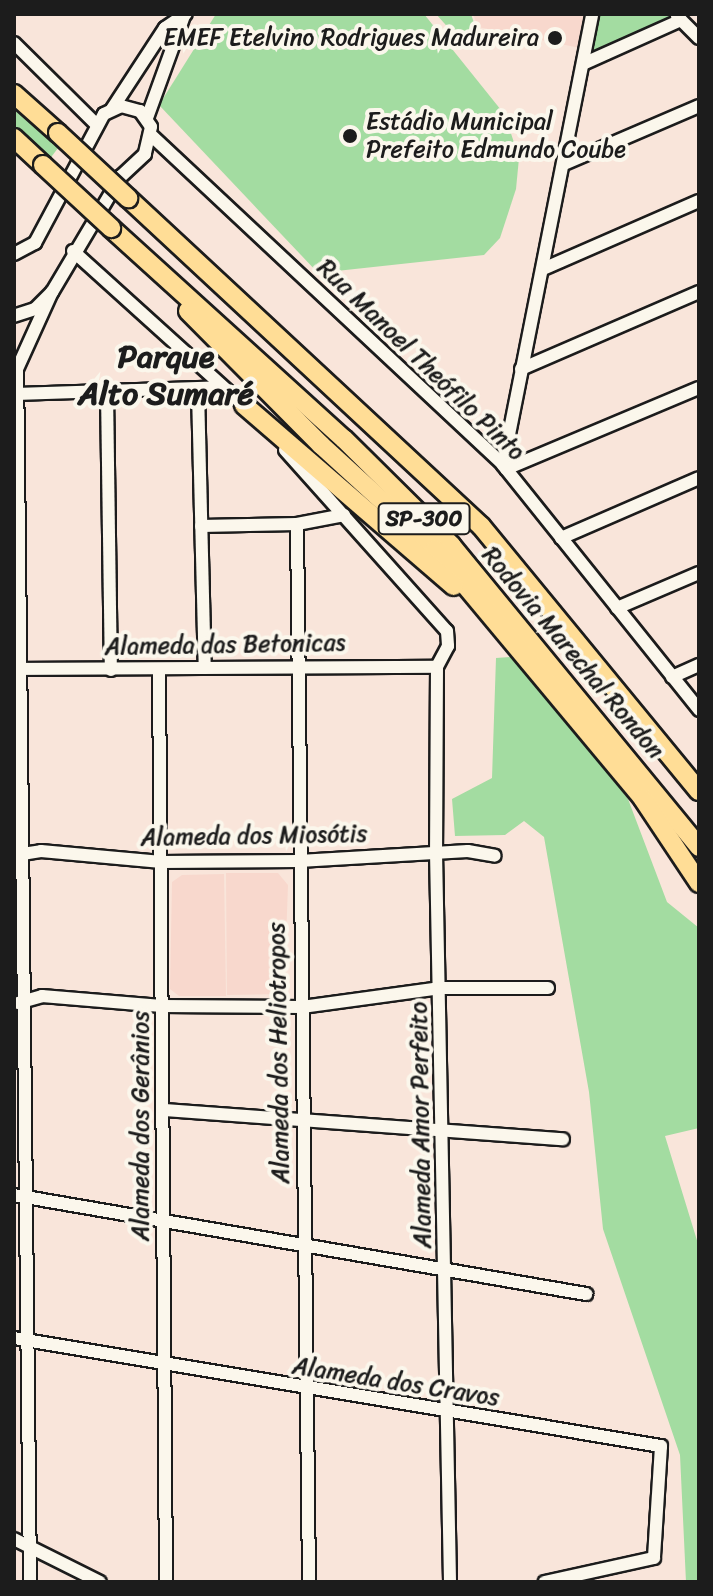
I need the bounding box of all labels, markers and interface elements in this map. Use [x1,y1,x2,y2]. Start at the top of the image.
place label: EMEF Etelvino Rodrigues Madureira [164,24,539,52]
marker: EMEF Etelvino Rodrigues Madureira [546,29,564,47]
place label: Estádio Municipal Prefeito Edmundo Coube [366,108,626,164]
marker: Estádio Municipal Prefeito Edmundo Coube [341,127,359,145]
street label: Rua Manoel Theófilo Pinto [311,253,531,467]
district label: Parque Alto Sumaré [78,339,254,414]
road number: SP-300 [376,501,472,537]
street label: Rodovia Marechal Rondon [476,541,670,765]
street label: Alameda das Betonicas [103,628,347,662]
street label: Alameda dos Miosótis [140,820,368,852]
street label: Alameda dos Heliotropos [262,922,296,1184]
street label: Alameda Amor Perfeito [404,1001,438,1249]
street label: Alameda dos Gerânios [127,1012,155,1240]
street label: Alameda dos Cravos [291,1351,501,1413]

